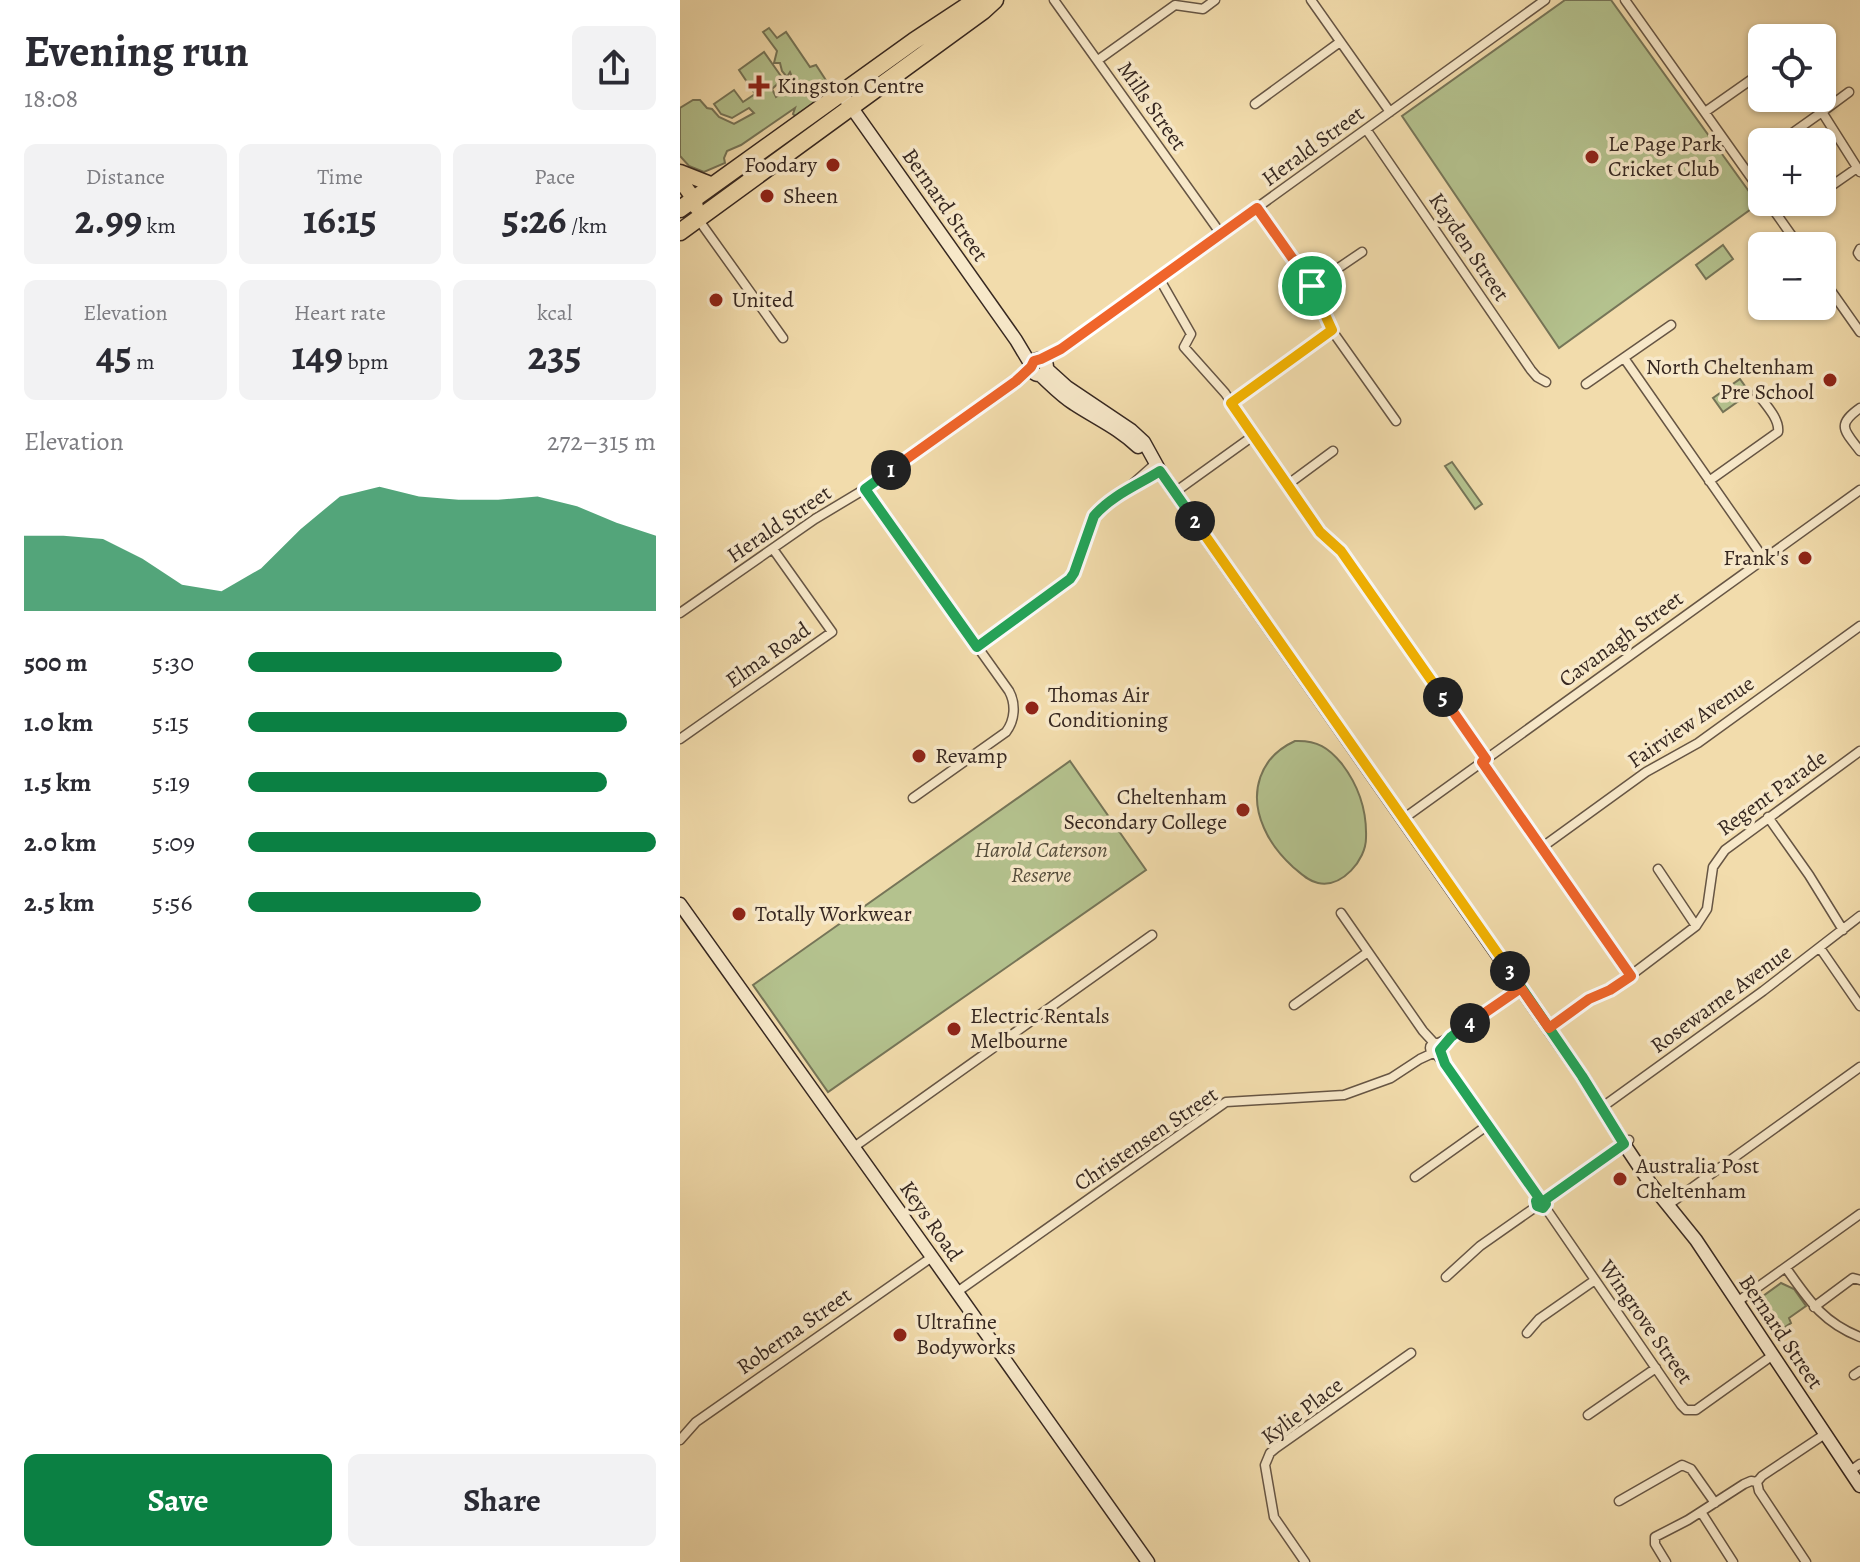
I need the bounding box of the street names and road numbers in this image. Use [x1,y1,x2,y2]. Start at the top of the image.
street label: Mills Street [1110,55,1194,157]
street label: Herald Street [1256,99,1370,193]
street label: Bernard Street [895,142,995,268]
street label: Kayden Street [1422,187,1516,307]
street label: Herald Street [721,478,837,570]
street label: Cavanagh Street [1553,584,1689,694]
street label: Elma Road [720,615,817,695]
street label: Fairview Avenue [1622,669,1760,775]
street label: Regent Parade [1711,743,1833,843]
street label: Rosewarne Avenue [1644,937,1798,1061]
street label: Christensen Street [1068,1080,1224,1198]
street label: Keys Road [892,1175,970,1267]
street label: Wingrove Street [1591,1253,1700,1390]
street label: Bernard Street [1732,1269,1830,1395]
street label: Roberna Street [731,1280,857,1382]
street label: Kylie Place [1255,1370,1349,1452]

